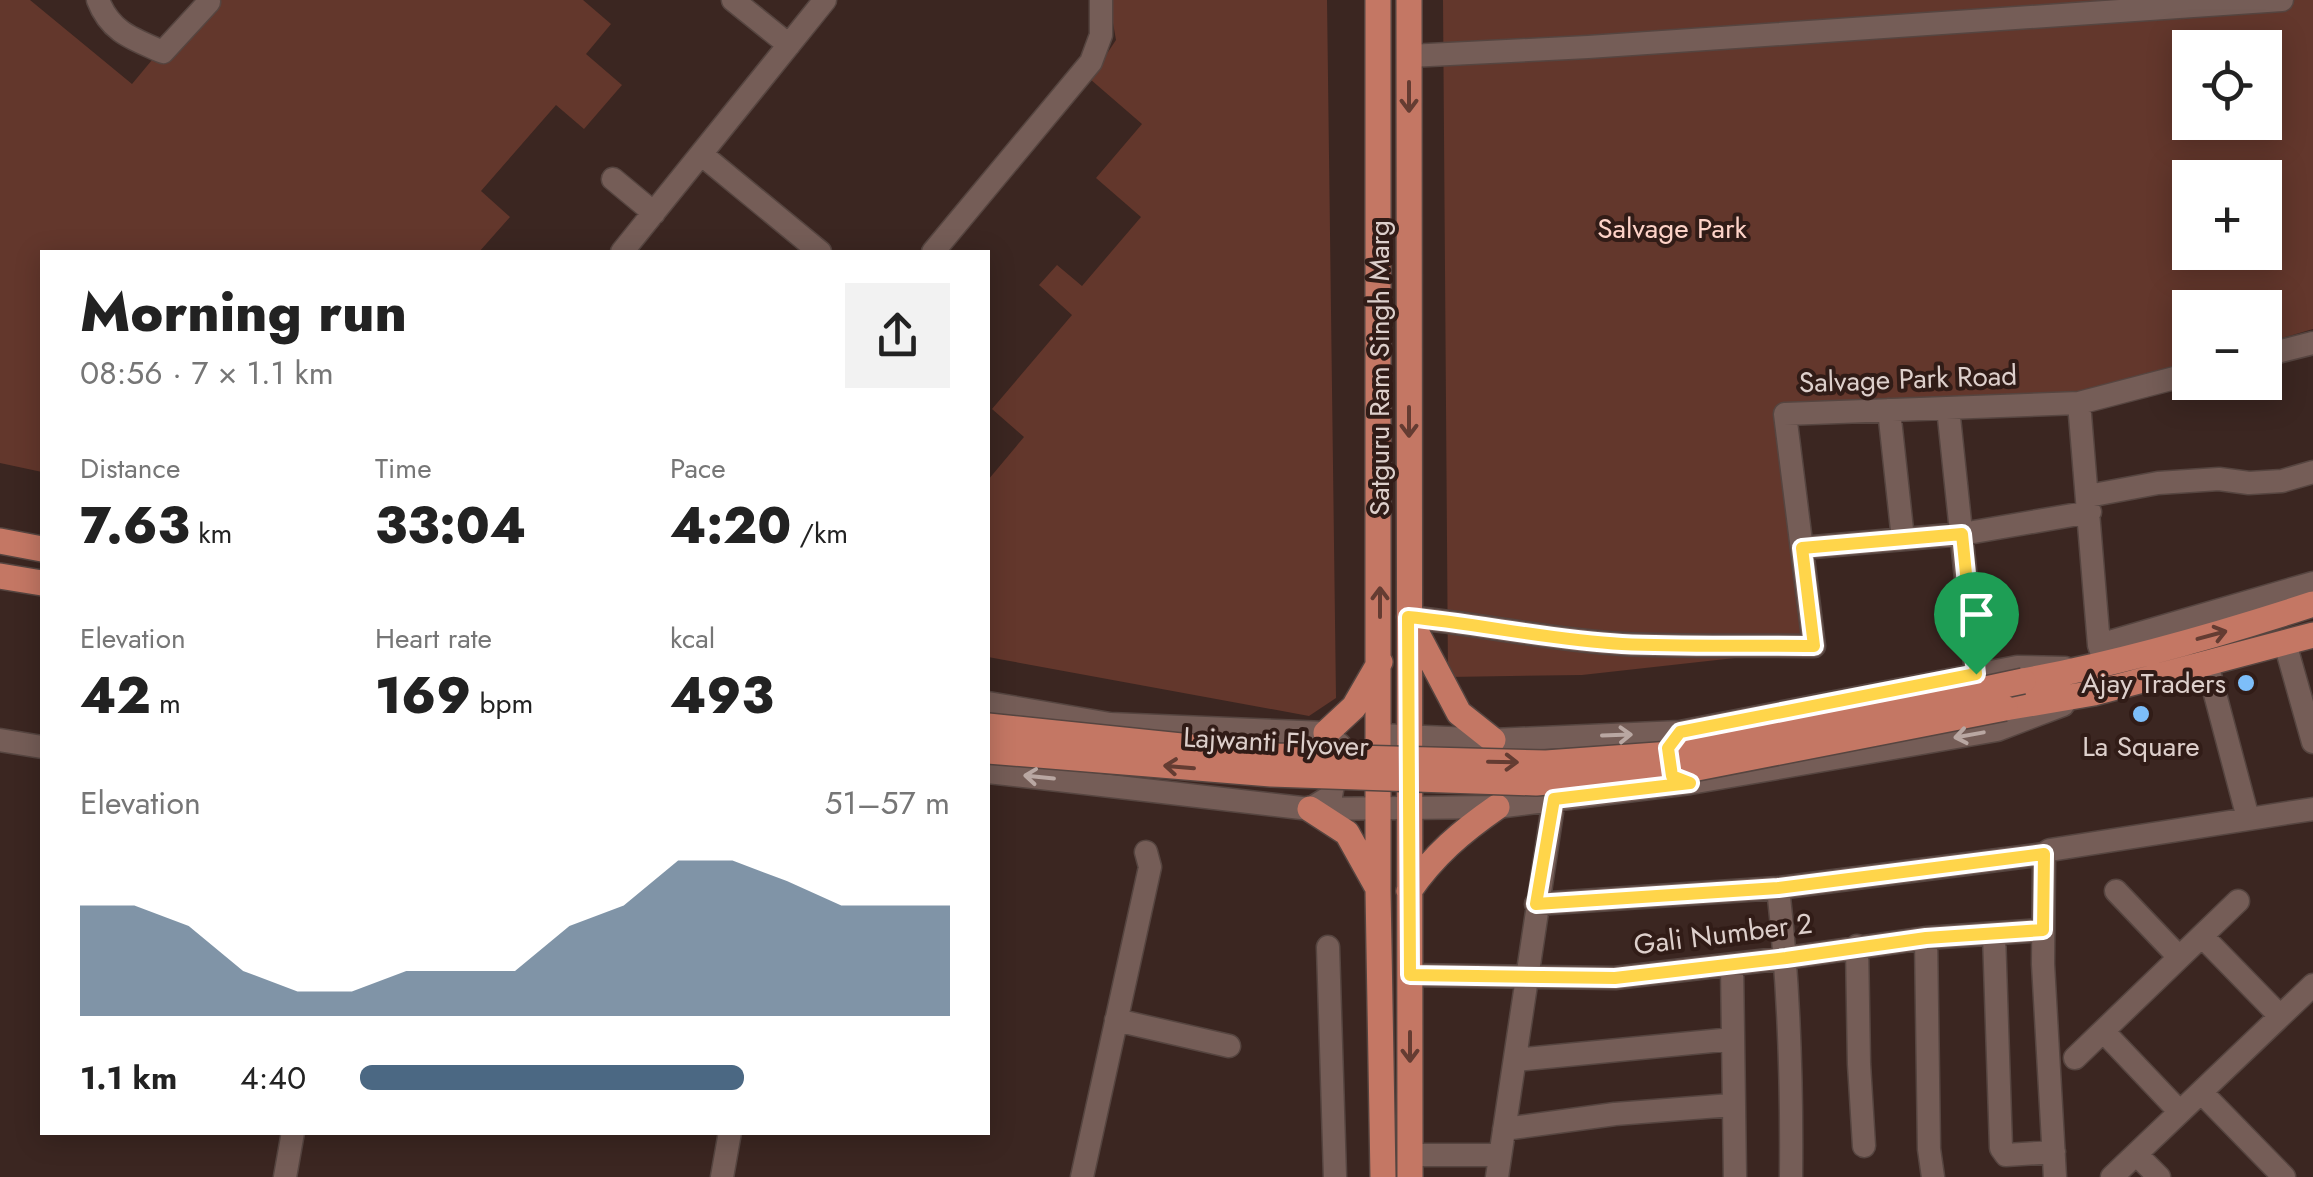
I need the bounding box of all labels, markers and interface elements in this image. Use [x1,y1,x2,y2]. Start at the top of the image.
map controls [2172,30,2282,400]
button: locate [2172,30,2282,140]
one-way arrow [1400,80,1418,113]
button: + [2172,160,2282,270]
park label: Salvage Park [1597,208,1748,249]
street label: Satguru Ram Singh Marg [1359,220,1400,516]
text: Morning run [80,272,407,352]
button: share [845,283,950,388]
button: − [2172,290,2282,400]
text: 08:56 · 7 × 1.1 km [80,350,334,396]
street label: Salvage Park Road [1798,355,2018,403]
one-way arrow [1400,406,1418,438]
text: Distance [80,448,180,489]
text: Time [375,448,432,489]
text: Pace [670,448,726,489]
text: 7.63 [80,489,190,562]
text: 33:04 [375,489,526,562]
text: 4:20 [670,489,791,562]
text: km [190,513,232,554]
text: /km [791,513,848,554]
pin [1934,572,2019,675]
one-way arrow [1370,587,1390,620]
icon: arrive [1949,587,2004,642]
text: Elevation [80,618,186,659]
text: Heart rate [375,618,492,659]
text: kcal [670,618,715,659]
one-way arrow [2195,624,2227,643]
text: 42 [80,659,151,732]
text: 169 [375,659,471,732]
text: 493 [670,659,774,732]
place label: Ajay Traders [2081,663,2226,704]
marker: Ajay Traders [2235,672,2257,694]
text: m [151,683,181,724]
text: bpm [471,683,533,724]
marker: La Square [2130,703,2152,725]
street label: Lajwanti Flyover [1182,717,1370,767]
one-way arrow [1601,725,1633,744]
one-way arrow [1953,726,1986,745]
place label: La Square [2082,726,2200,767]
one-way arrow [1487,752,1519,771]
one-way arrow [1164,757,1196,776]
one-way arrow [1023,767,1056,786]
text: Elevation [80,780,201,826]
text: 51–57 m [824,780,950,826]
street label: Gali Number 2 [1631,903,1815,965]
one-way arrow [1400,1030,1420,1062]
text: 1.1 km [80,1055,177,1101]
text: 4:40 [240,1055,306,1101]

